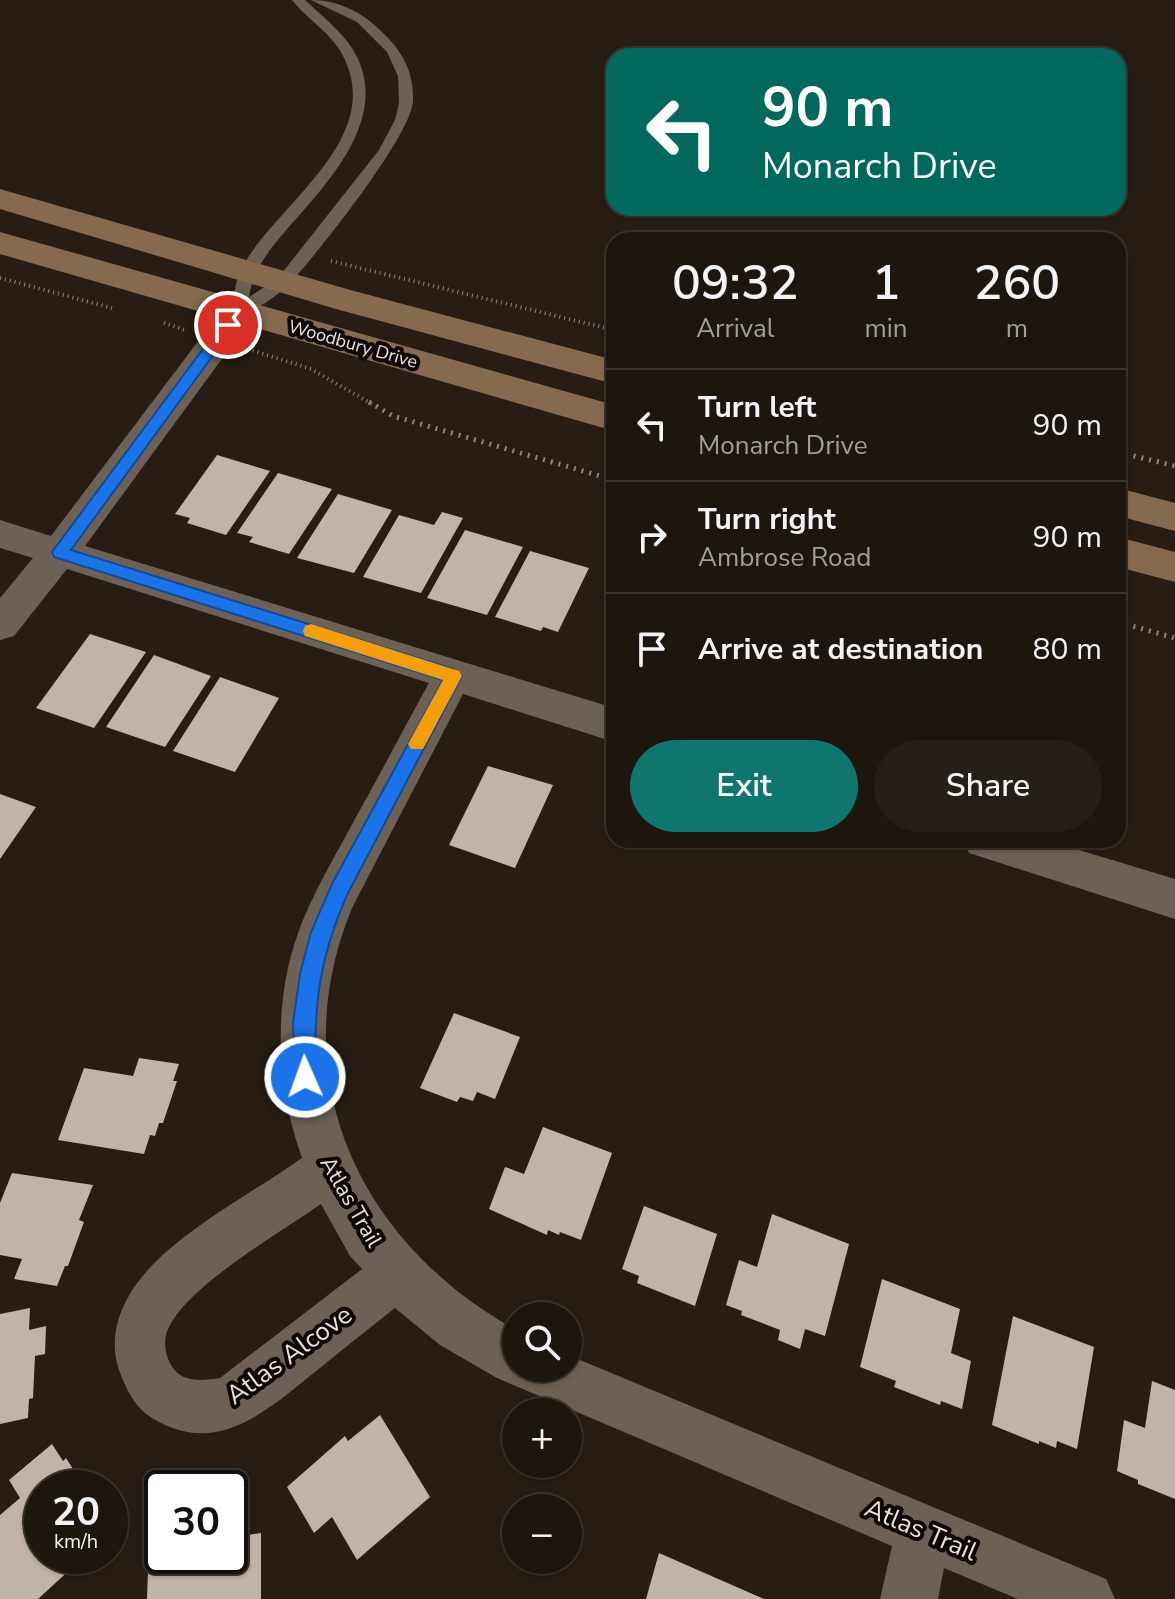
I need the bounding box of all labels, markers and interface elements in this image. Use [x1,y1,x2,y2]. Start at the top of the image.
text: 90 m [762,69,893,146]
icon: left [630,80,734,184]
text: Monarch Drive [762,142,997,191]
text: 09:32 [672,250,799,316]
text: 1 [872,250,900,316]
text: 260 [974,250,1060,316]
pin [194,291,262,359]
icon: arrive [206,303,250,347]
text: Arrival [696,311,774,346]
text: min [865,311,908,346]
text: m [1006,311,1028,346]
street label: Woodbury Drive [286,314,420,374]
text: Turn left [698,387,816,428]
icon: left [630,403,674,447]
text: 90 m [1033,405,1102,446]
text: Monarch Drive [698,428,868,463]
text: Turn right [698,499,836,540]
icon: right [630,515,674,559]
text: 90 m [1033,517,1102,558]
text: Ambrose Road [698,540,871,575]
icon: arrive [630,627,674,671]
text: Arrive at destination [698,629,983,670]
text: 80 m [1033,629,1102,670]
button: Exit [630,740,858,832]
button: Share [874,740,1102,832]
position arrow [263,1035,347,1119]
street label: Atlas Trail [313,1151,389,1253]
street label: Atlas Alcove [219,1297,359,1413]
map controls [502,1302,582,1574]
button: search [502,1302,582,1382]
button: + [502,1398,582,1478]
speed limit sign: 30 [144,1470,248,1574]
text: 20 [52,1485,100,1539]
street label: Atlas Trail [860,1491,983,1569]
button: − [502,1494,582,1574]
text: km/h [54,1528,98,1555]

